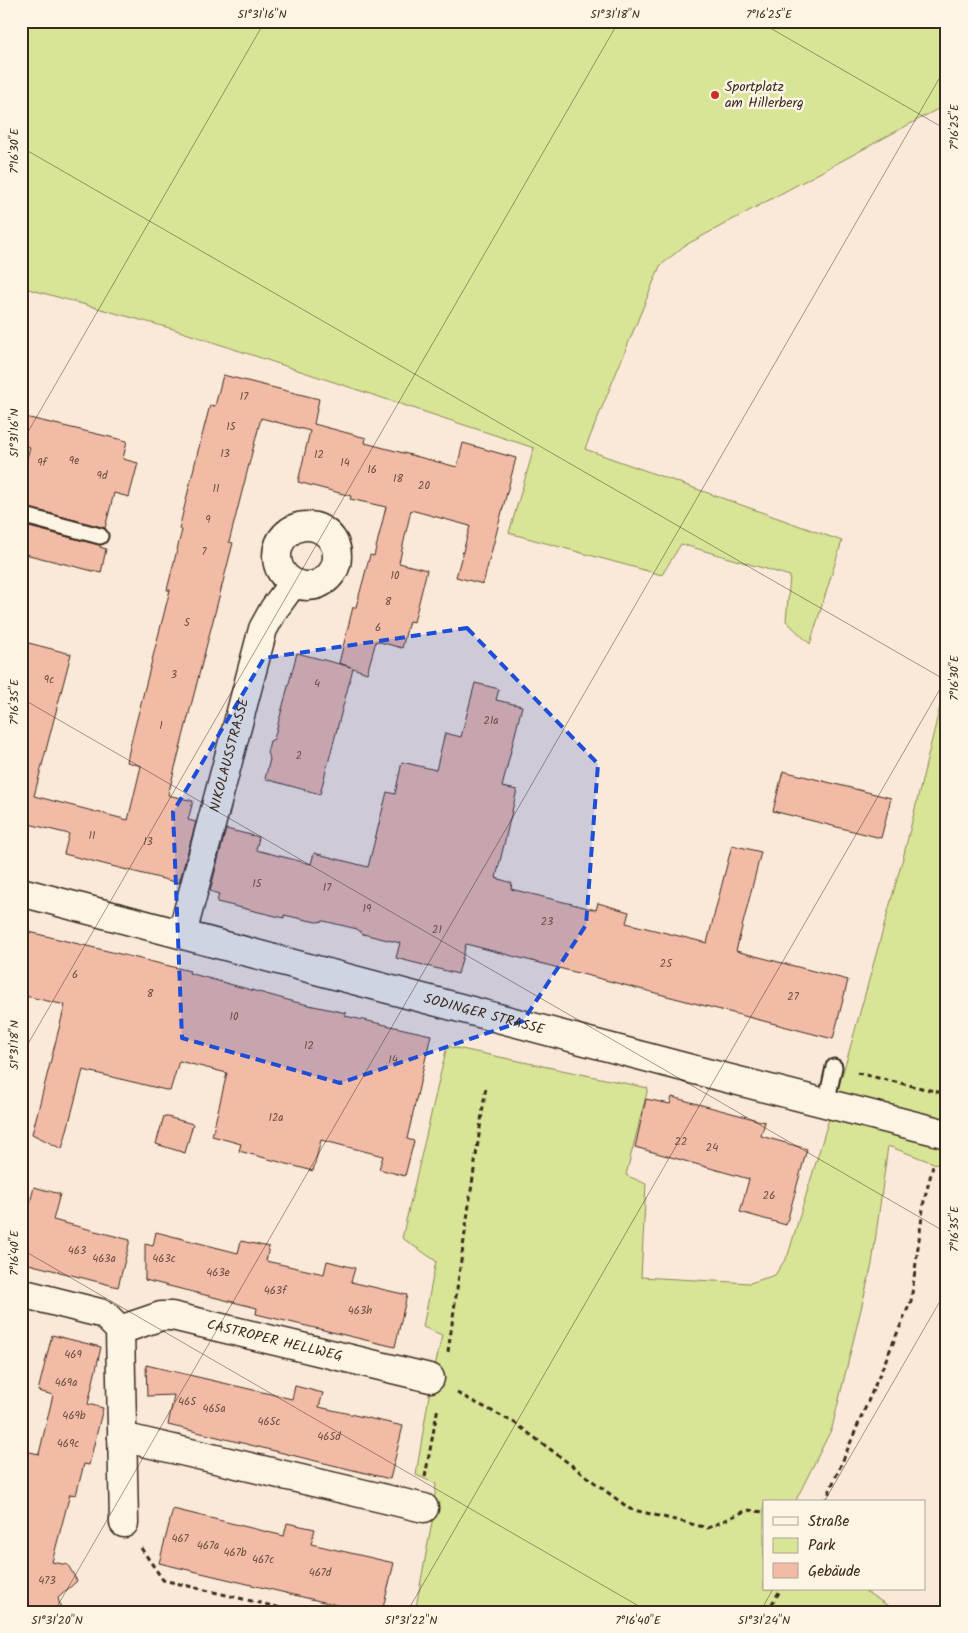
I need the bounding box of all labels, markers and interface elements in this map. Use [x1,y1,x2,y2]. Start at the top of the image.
text: 51°31'16"N [237,5,287,24]
text: 51°31'18"N [590,5,640,24]
text: 7°16'25"E [746,5,793,24]
place label: Sportplatz am Hillerberg [725,76,804,114]
marker: Sportplatz am Hillerberg [709,89,721,101]
text: 7°16'25"E [945,103,964,150]
text: 7°16'30"E [5,127,24,174]
house number: 17 [240,388,249,406]
text: 51°31'16"N [5,408,24,458]
house number: 15 [226,418,237,436]
house number: 13 [220,445,230,463]
house number: 12 [314,446,324,464]
house number: 9e [69,452,79,470]
house number: 9f [37,454,49,472]
house number: 14 [340,454,350,472]
house number: 16 [367,461,377,479]
house number: 9d [97,467,108,485]
house number: 18 [393,470,403,488]
house number: 20 [418,477,430,495]
house number: 11 [213,480,219,498]
house number: 9 [205,511,211,529]
house number: 7 [201,543,207,561]
house number: 10 [391,567,400,585]
house number: 8 [385,593,392,611]
house number: 5 [184,614,191,632]
house number: 6 [375,619,381,637]
text: 7°16'30"E [945,654,964,701]
house number: 3 [171,666,177,684]
house number: 9c [44,671,54,689]
house number: 4 [314,675,320,693]
text: 7°16'35"E [5,678,24,725]
street label: NIKOLAUSSTRASSE [204,695,255,815]
house number: 21a [483,712,499,730]
house number: 1 [159,717,163,735]
house number: 2 [296,747,302,765]
house number: 11 [89,827,95,845]
house number: 13 [143,833,153,851]
house number: 15 [252,875,263,893]
house number: 17 [323,879,332,897]
house number: 19 [363,900,372,918]
house number: 23 [541,913,553,931]
house number: 21 [432,921,442,939]
house number: 25 [660,955,673,973]
house number: 6 [72,966,78,984]
house number: 8 [147,985,154,1003]
street label: SODINGER STRASSE [421,988,548,1041]
house number: 27 [787,988,800,1006]
house number: 10 [230,1008,239,1026]
text: 51°31'18"N [5,1020,24,1070]
house number: 12 [304,1037,314,1055]
house number: 14 [388,1051,398,1069]
house number: 12a [268,1109,284,1127]
house number: 22 [675,1133,687,1151]
house number: 24 [706,1139,718,1157]
house number: 26 [763,1187,775,1205]
text: 7°16'35"E [945,1205,964,1252]
text: 7°16'40"E [5,1229,24,1276]
house number: 463 [68,1242,86,1260]
house number: 463a [92,1250,116,1268]
house number: 463c [152,1250,176,1268]
house number: 463e [206,1264,230,1282]
house number: 463f [264,1282,288,1300]
house number: 463h [348,1302,372,1320]
street label: CASTROPER HELLWEG [205,1314,345,1368]
house number: 469 [64,1346,82,1364]
house number: 469a [55,1374,77,1392]
house number: 465 [178,1393,197,1411]
house number: 465a [202,1400,226,1418]
house number: 469b [62,1407,86,1425]
house number: 465c [258,1413,281,1431]
house number: 465d [317,1428,341,1446]
house number: 469c [57,1435,79,1453]
legend [763,1500,926,1590]
text: Straße [808,1510,850,1534]
house number: 467 [171,1530,190,1548]
text: Park [808,1534,836,1558]
house number: 467a [197,1537,219,1555]
house number: 467b [223,1544,247,1562]
house number: 467c [252,1551,274,1569]
text: Gebäude [808,1560,861,1584]
house number: 467d [309,1564,332,1582]
house number: 473 [38,1572,56,1590]
text: 51°31'20"N [31,1611,83,1630]
text: 51°31'22"N [385,1611,437,1630]
text: 7°16'40"E [615,1611,662,1630]
text: 51°31'24"N [738,1611,790,1630]

